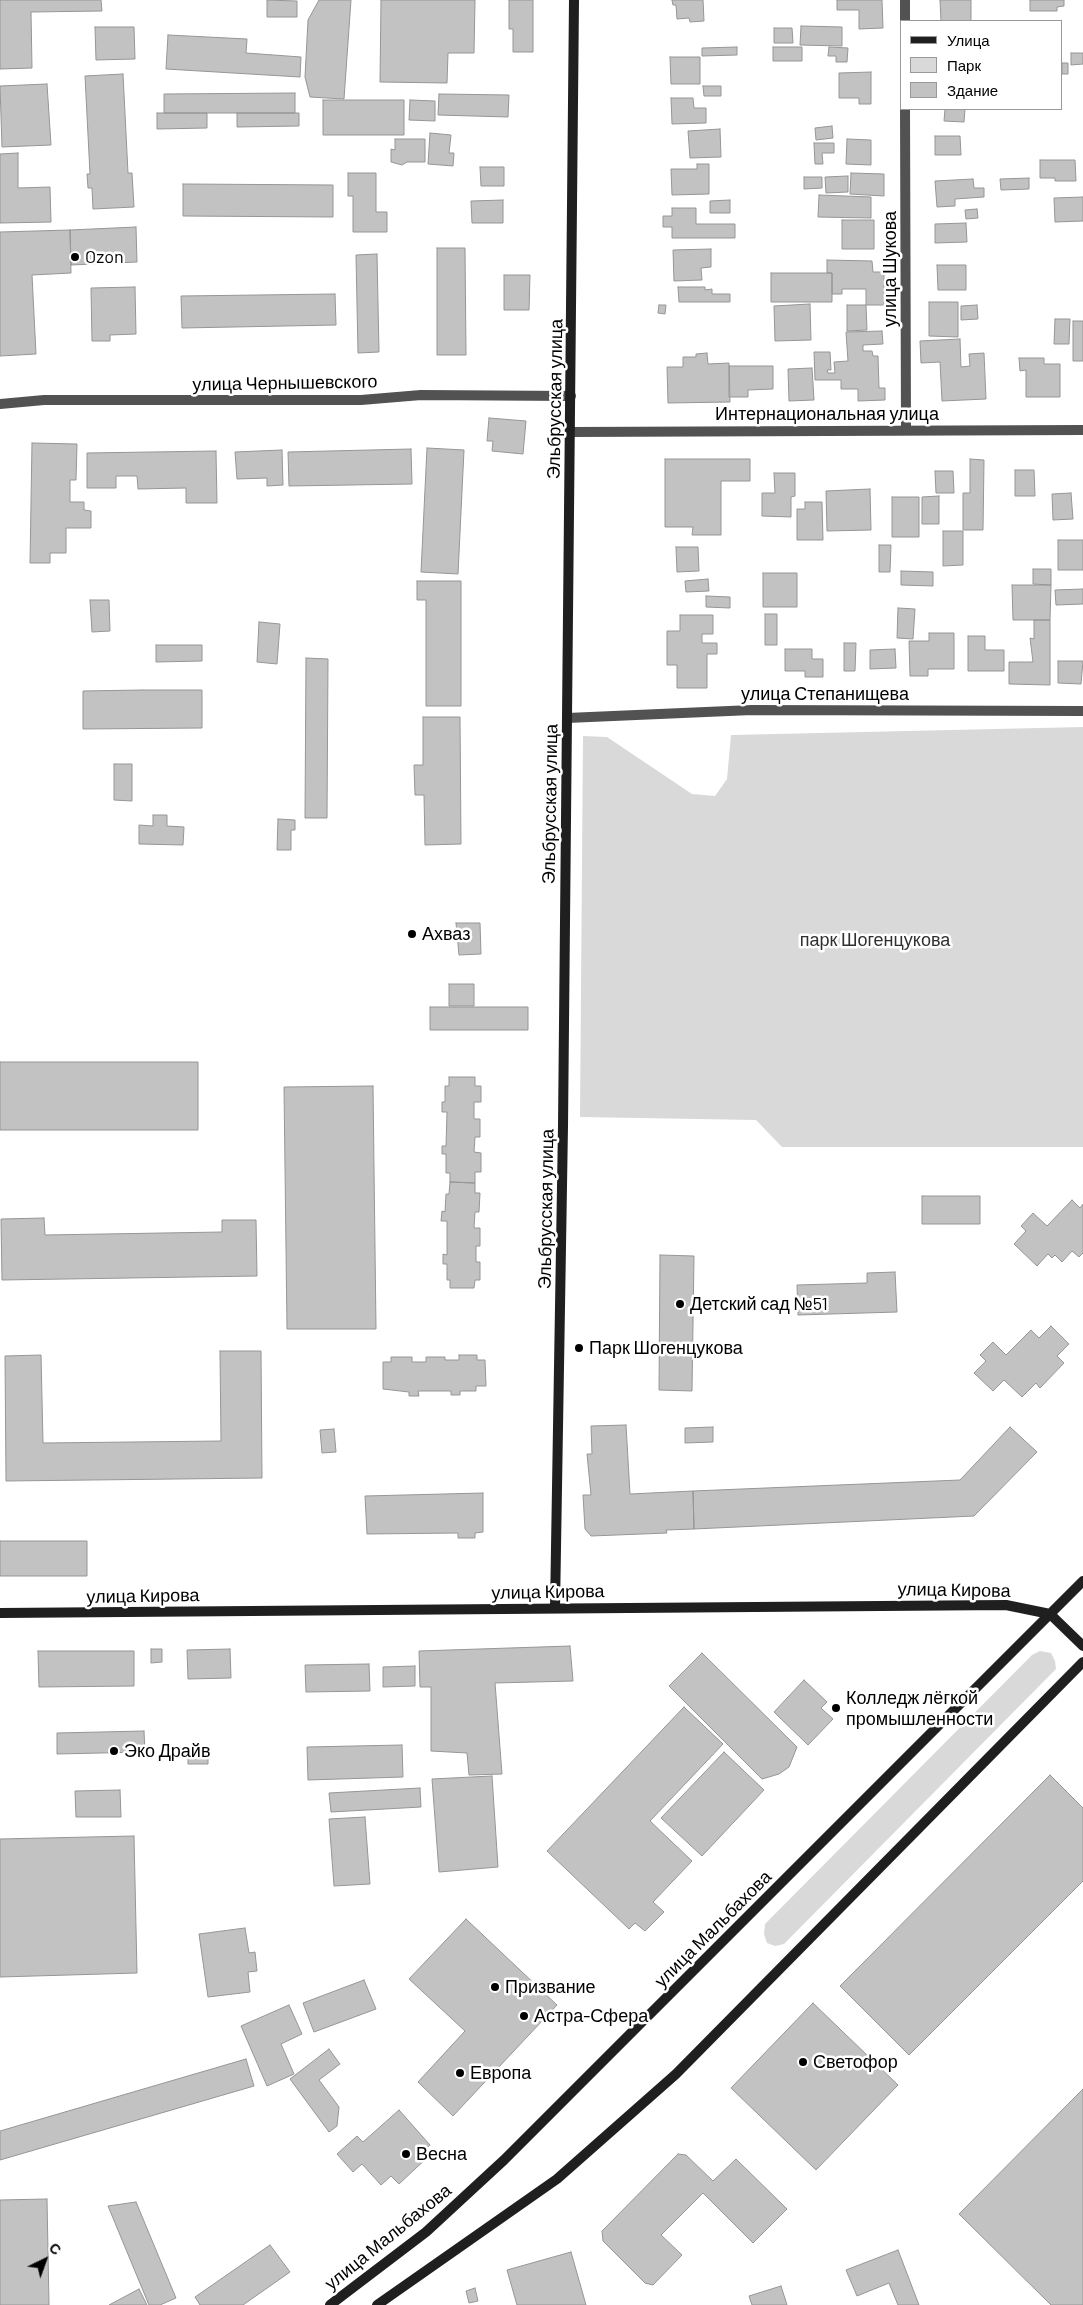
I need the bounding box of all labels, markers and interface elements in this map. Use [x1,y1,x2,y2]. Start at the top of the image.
legend [900,20,1063,110]
text: Улица [947,31,990,49]
text: Парк [947,56,981,74]
text: Здание [947,81,998,99]
street label: улица Шукова [879,211,901,327]
place label: Ozon [85,246,124,268]
marker: Ozon [69,251,81,263]
street label: Эльбрусская улица [543,319,567,479]
street label: улица Чернышевского [192,371,378,395]
street label: Интернациональная улица [715,403,939,425]
street label: улица Степанищева [741,683,909,705]
street label: Эльбрусская улица [538,724,562,884]
place label: Ахваз [422,923,470,945]
marker: Ахваз [406,928,418,940]
park label: парк Шогенцукова [800,929,950,951]
street label: Эльбрусская улица [534,1129,558,1289]
place label: Детский сад №51 [690,1293,828,1315]
marker: Детский сад №51 [674,1298,686,1310]
place label: Парк Шогенцукова [589,1337,743,1359]
marker: Парк Шогенцукова [573,1342,585,1354]
street label: улица Кирова [897,1578,1011,1602]
street label: улица Кирова [491,1580,605,1604]
street label: улица Кирова [86,1584,200,1608]
place label: Колледж лёгкой промышленности [846,1687,993,1730]
marker: Колледж лёгкой промышленности [830,1702,842,1714]
place label: Эко Драйв [124,1740,210,1762]
marker: Эко Драйв [108,1745,120,1757]
street label: улица Мальбахова [650,1866,776,1992]
place label: Призвание [505,1976,596,1998]
marker: Призвание [489,1981,501,1993]
place label: Астра-Сфера [534,2005,648,2027]
marker: Астра-Сфера [518,2010,530,2022]
place label: Светофор [813,2051,898,2073]
marker: Светофор [797,2056,809,2068]
place label: Европа [470,2062,531,2084]
marker: Европа [454,2067,466,2079]
place label: Весна [416,2143,467,2165]
marker: Весна [400,2148,412,2160]
street label: улица Мальбахова [320,2179,456,2295]
north arrow [20,2235,70,2285]
text: С [46,2239,65,2258]

